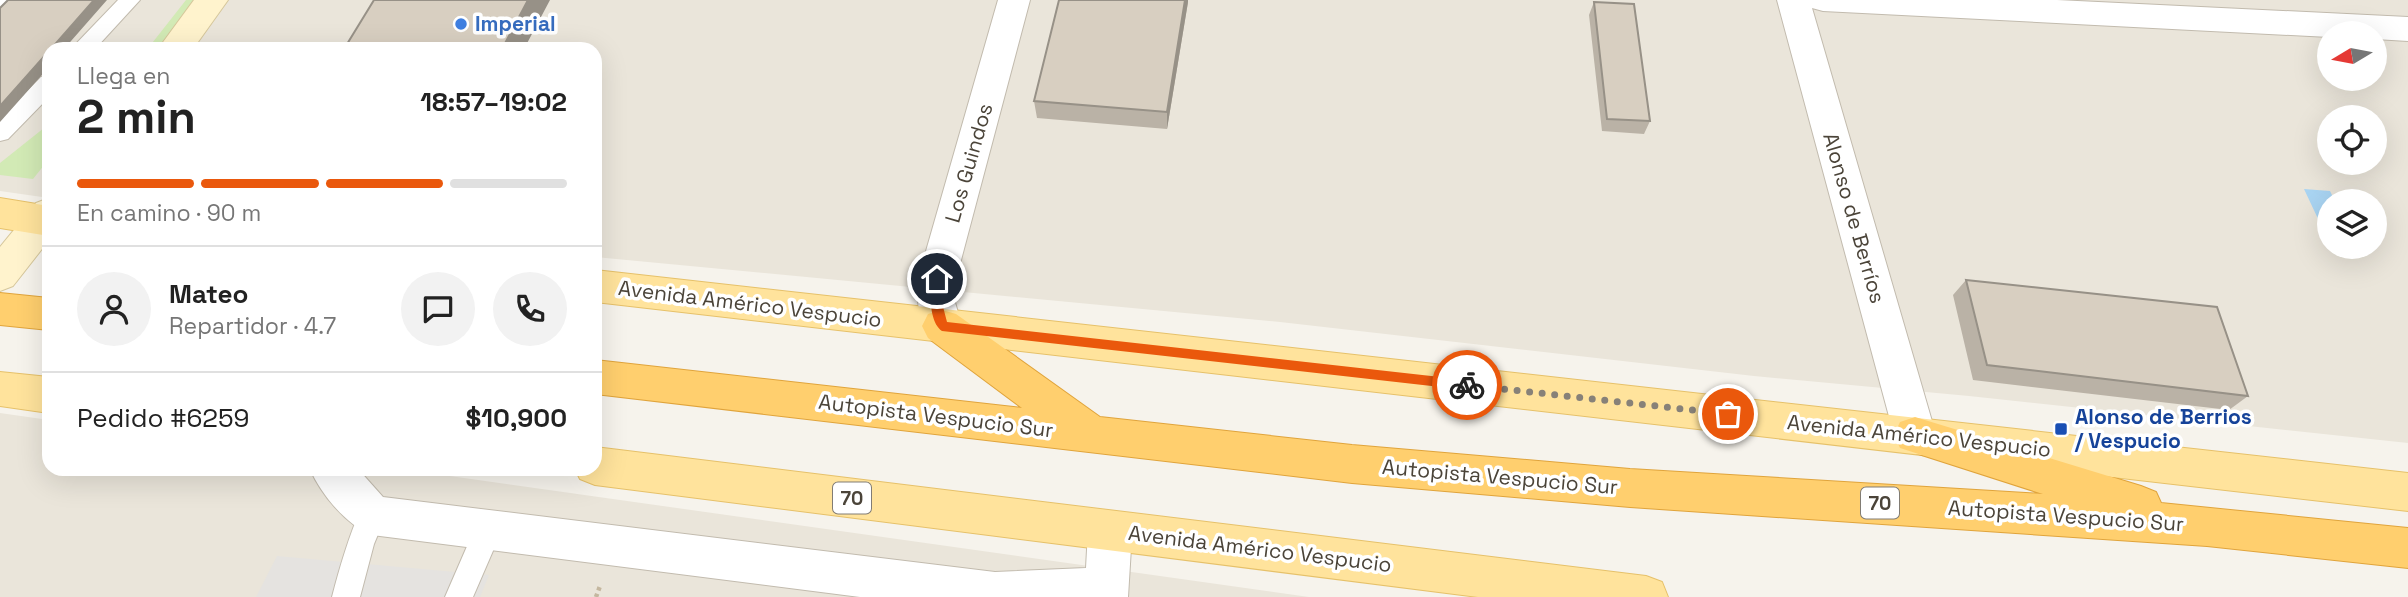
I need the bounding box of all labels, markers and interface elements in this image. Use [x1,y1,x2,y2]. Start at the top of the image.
place label: Imperial [475,10,556,37]
marker: Imperial [453,16,469,32]
north arrow [2317,21,2387,91]
map controls [2317,21,2387,259]
text: Llega en [77,61,170,91]
text: 18:57–19:02 [420,85,567,119]
text: 2 min [77,88,196,146]
street label: Los Guindos [939,100,998,226]
button: locate [2317,105,2387,175]
street label: Alonso de Berríos [1817,129,1892,306]
button: layers [2317,189,2387,259]
text: En camino · 90 m [77,198,261,228]
pin [907,249,967,309]
icon: home [918,260,956,298]
button: person [77,272,151,346]
button: chat [401,272,475,346]
button: phone [493,272,567,346]
street label: Avenida Américo Vespucio [617,274,883,333]
text: Mateo [169,277,248,311]
text: Repartidor · 4.7 [169,311,336,341]
courier [1432,350,1502,420]
icon: bike [1448,366,1486,404]
pin [1698,384,1758,444]
street label: Autopista Vespucio Sur [817,388,1055,443]
icon: bag [1709,395,1747,433]
text: Pedido #6259 [77,401,250,435]
text: $10,900 [466,401,567,435]
place label: Alonso de Berrios / Vespucio [2074,403,2252,454]
street label: Avenida Américo Vespucio [1786,408,2052,463]
marker: Alonso de Berrios / Vespucio [2053,421,2069,437]
street label: Autopista Vespucio Sur [1381,453,1619,500]
road number: 70 [833,482,871,513]
road number: 70 [1861,488,1899,518]
street label: Autopista Vespucio Sur [1947,494,2185,537]
street label: Avenida Américo Vespucio [1127,519,1393,578]

